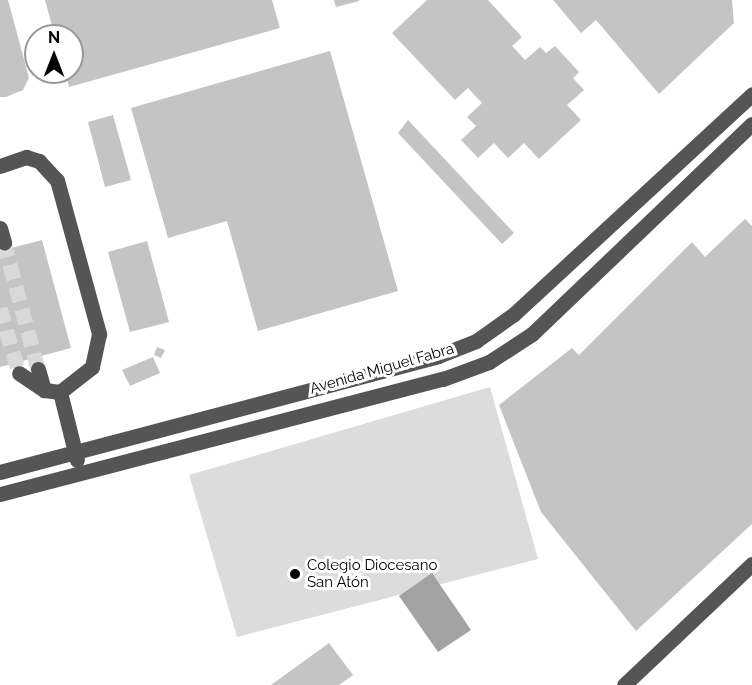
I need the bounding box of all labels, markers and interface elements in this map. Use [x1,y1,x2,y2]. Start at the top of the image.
north arrow [24,24,84,84]
text: N [48,28,60,47]
street label: Avenida Miguel Fabra [308,340,456,398]
place label: Colegio Diocesano San Atón [307,556,437,591]
marker: Colegio Diocesano San Atón [288,567,302,581]

